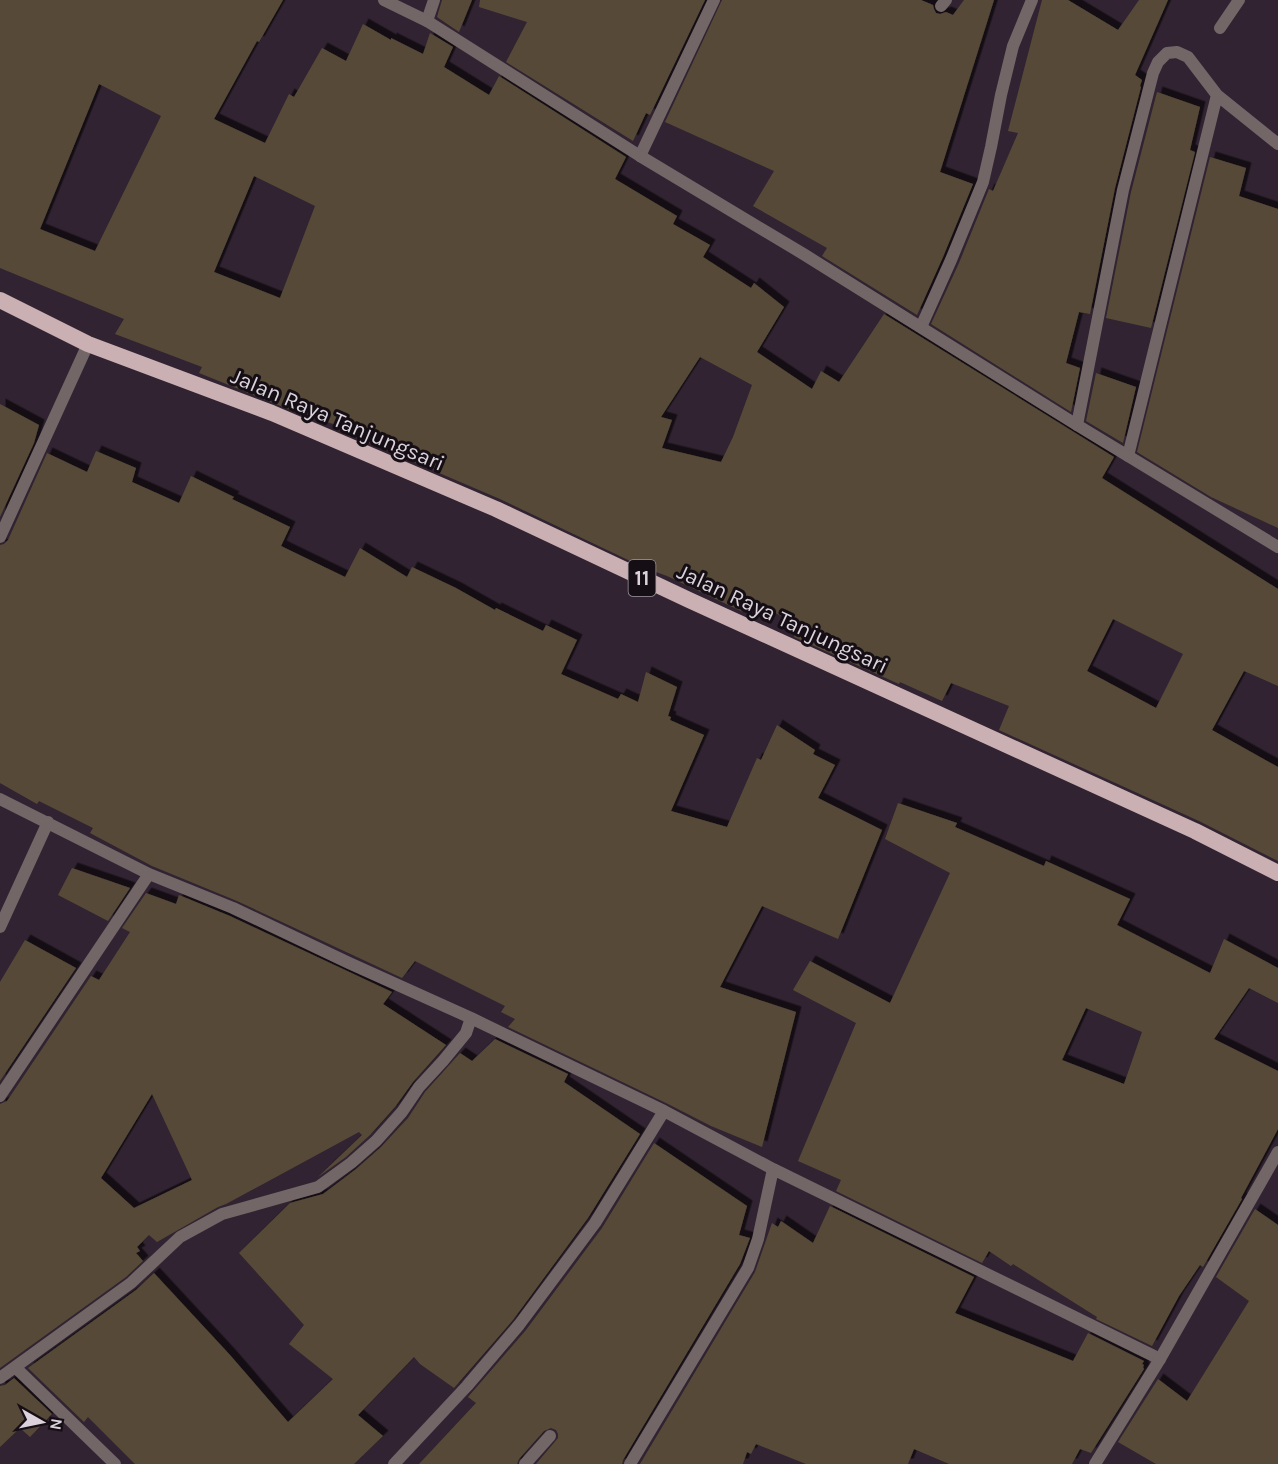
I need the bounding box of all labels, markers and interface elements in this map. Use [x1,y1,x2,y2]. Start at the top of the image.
street label: Jalan Raya Tanjungsari [227,363,448,477]
street label: Jalan Raya Tanjungsari [673,559,892,679]
road number: 11 [628,560,656,596]
north arrow [12,1392,72,1452]
text: N [46,1417,67,1431]

